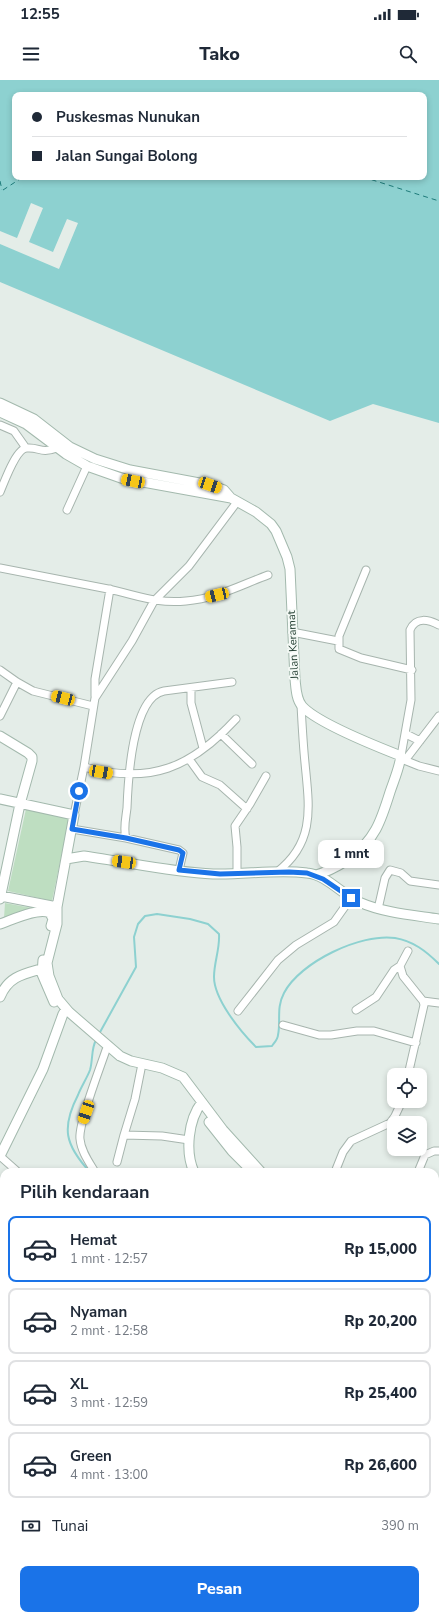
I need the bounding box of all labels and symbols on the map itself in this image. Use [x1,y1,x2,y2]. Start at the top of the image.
car [120,473,146,489]
car [197,475,223,495]
car [204,586,230,604]
street label: Jalan Keramat [284,610,302,681]
car [50,689,76,707]
car [88,764,114,780]
route start [70,782,88,800]
callout: 1 mnt [318,840,384,868]
car [111,854,137,870]
route end [342,889,360,907]
car [76,1099,96,1125]

